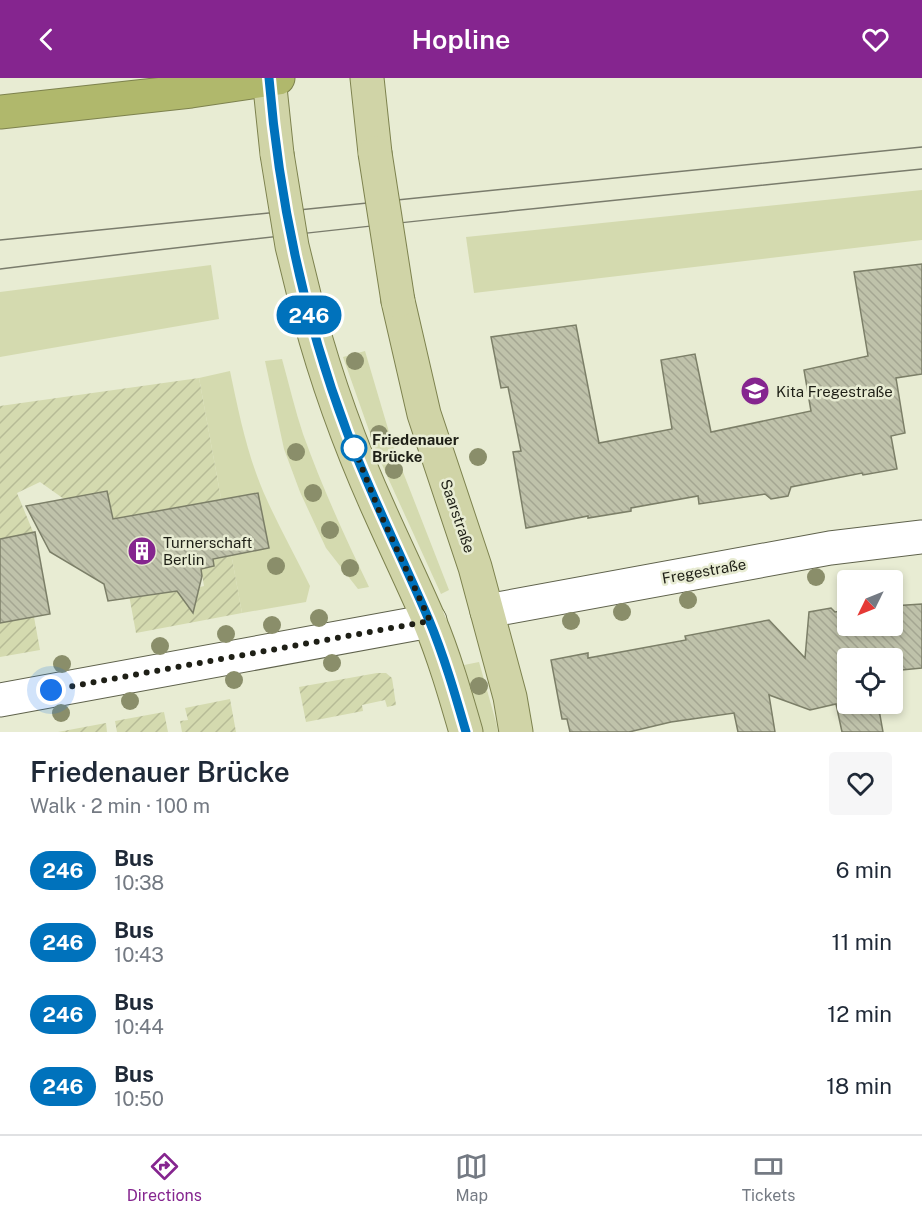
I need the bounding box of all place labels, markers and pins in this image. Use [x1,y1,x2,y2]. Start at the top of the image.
school or university icon: Kita Fregestraße [739,375,771,407]
place label: Kita Fregestraße [776,383,893,400]
place label: Friedenauer Brücke [372,431,459,465]
marker: Friedenauer Brücke [341,435,367,461]
place label: Turnerschaft Berlin [163,534,252,568]
building icon: Turnerschaft Berlin [126,535,158,567]

